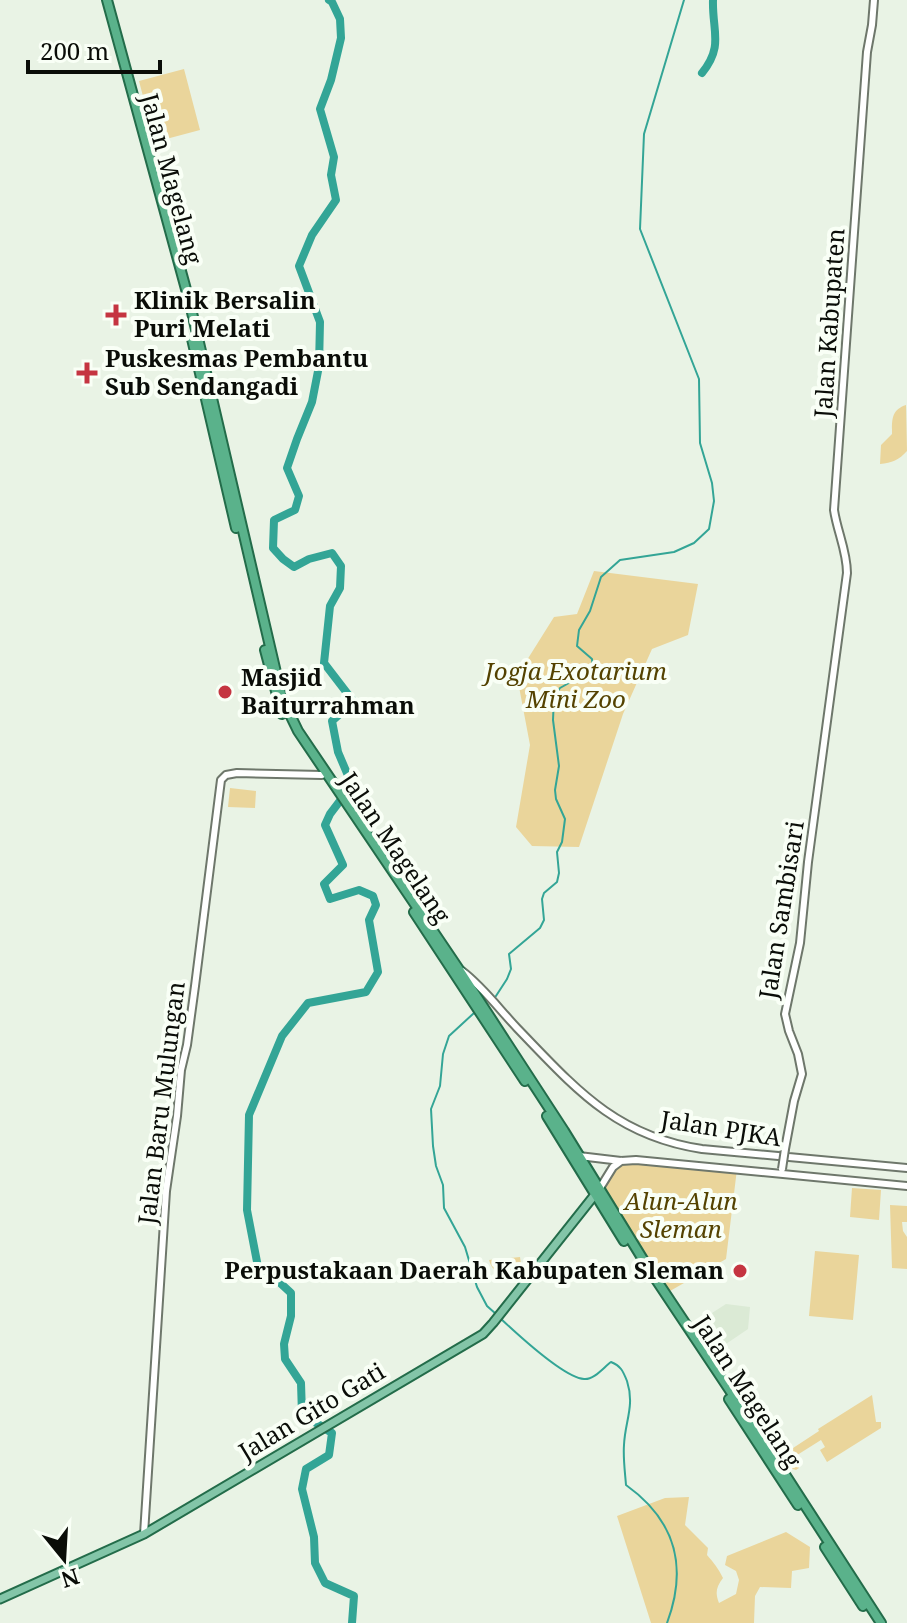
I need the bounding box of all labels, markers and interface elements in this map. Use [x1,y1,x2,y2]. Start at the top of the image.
scale bar [28,24,160,74]
text: 200 m [40,34,109,67]
street label: Jalan Magelang [133,88,211,268]
street label: Jalan Kabupaten [805,227,852,420]
place label: Klinik Bersalin Puri Melati [134,283,316,344]
marker: Klinik Bersalin Puri Melati [105,304,127,326]
place label: Puskesmas Pembantu Sub Sendangadi [105,341,368,402]
marker: Puskesmas Pembantu Sub Sendangadi [76,362,98,384]
park label: Jogja Exotarium Mini Zoo [481,654,667,715]
place label: Masjid Baiturrahman [241,660,415,721]
marker: Masjid Baiturrahman [216,683,234,701]
street label: Jalan Magelang [333,764,459,929]
street label: Jalan Sambisari [750,818,811,1002]
street label: Jalan Baru Mulungan [129,979,192,1227]
street label: Jalan PJKA [658,1102,784,1153]
park label: Alun-Alun Sleman [622,1184,738,1245]
place label: Perpustakaan Daerah Kabupaten Sleman [224,1253,724,1286]
marker: Perpustakaan Daerah Kabupaten Sleman [731,1262,749,1280]
street label: Jalan Magelang [686,1308,810,1474]
street label: Jalan Gito Gati [231,1354,391,1468]
north arrow [24,1519,104,1599]
text: N [58,1562,83,1596]

